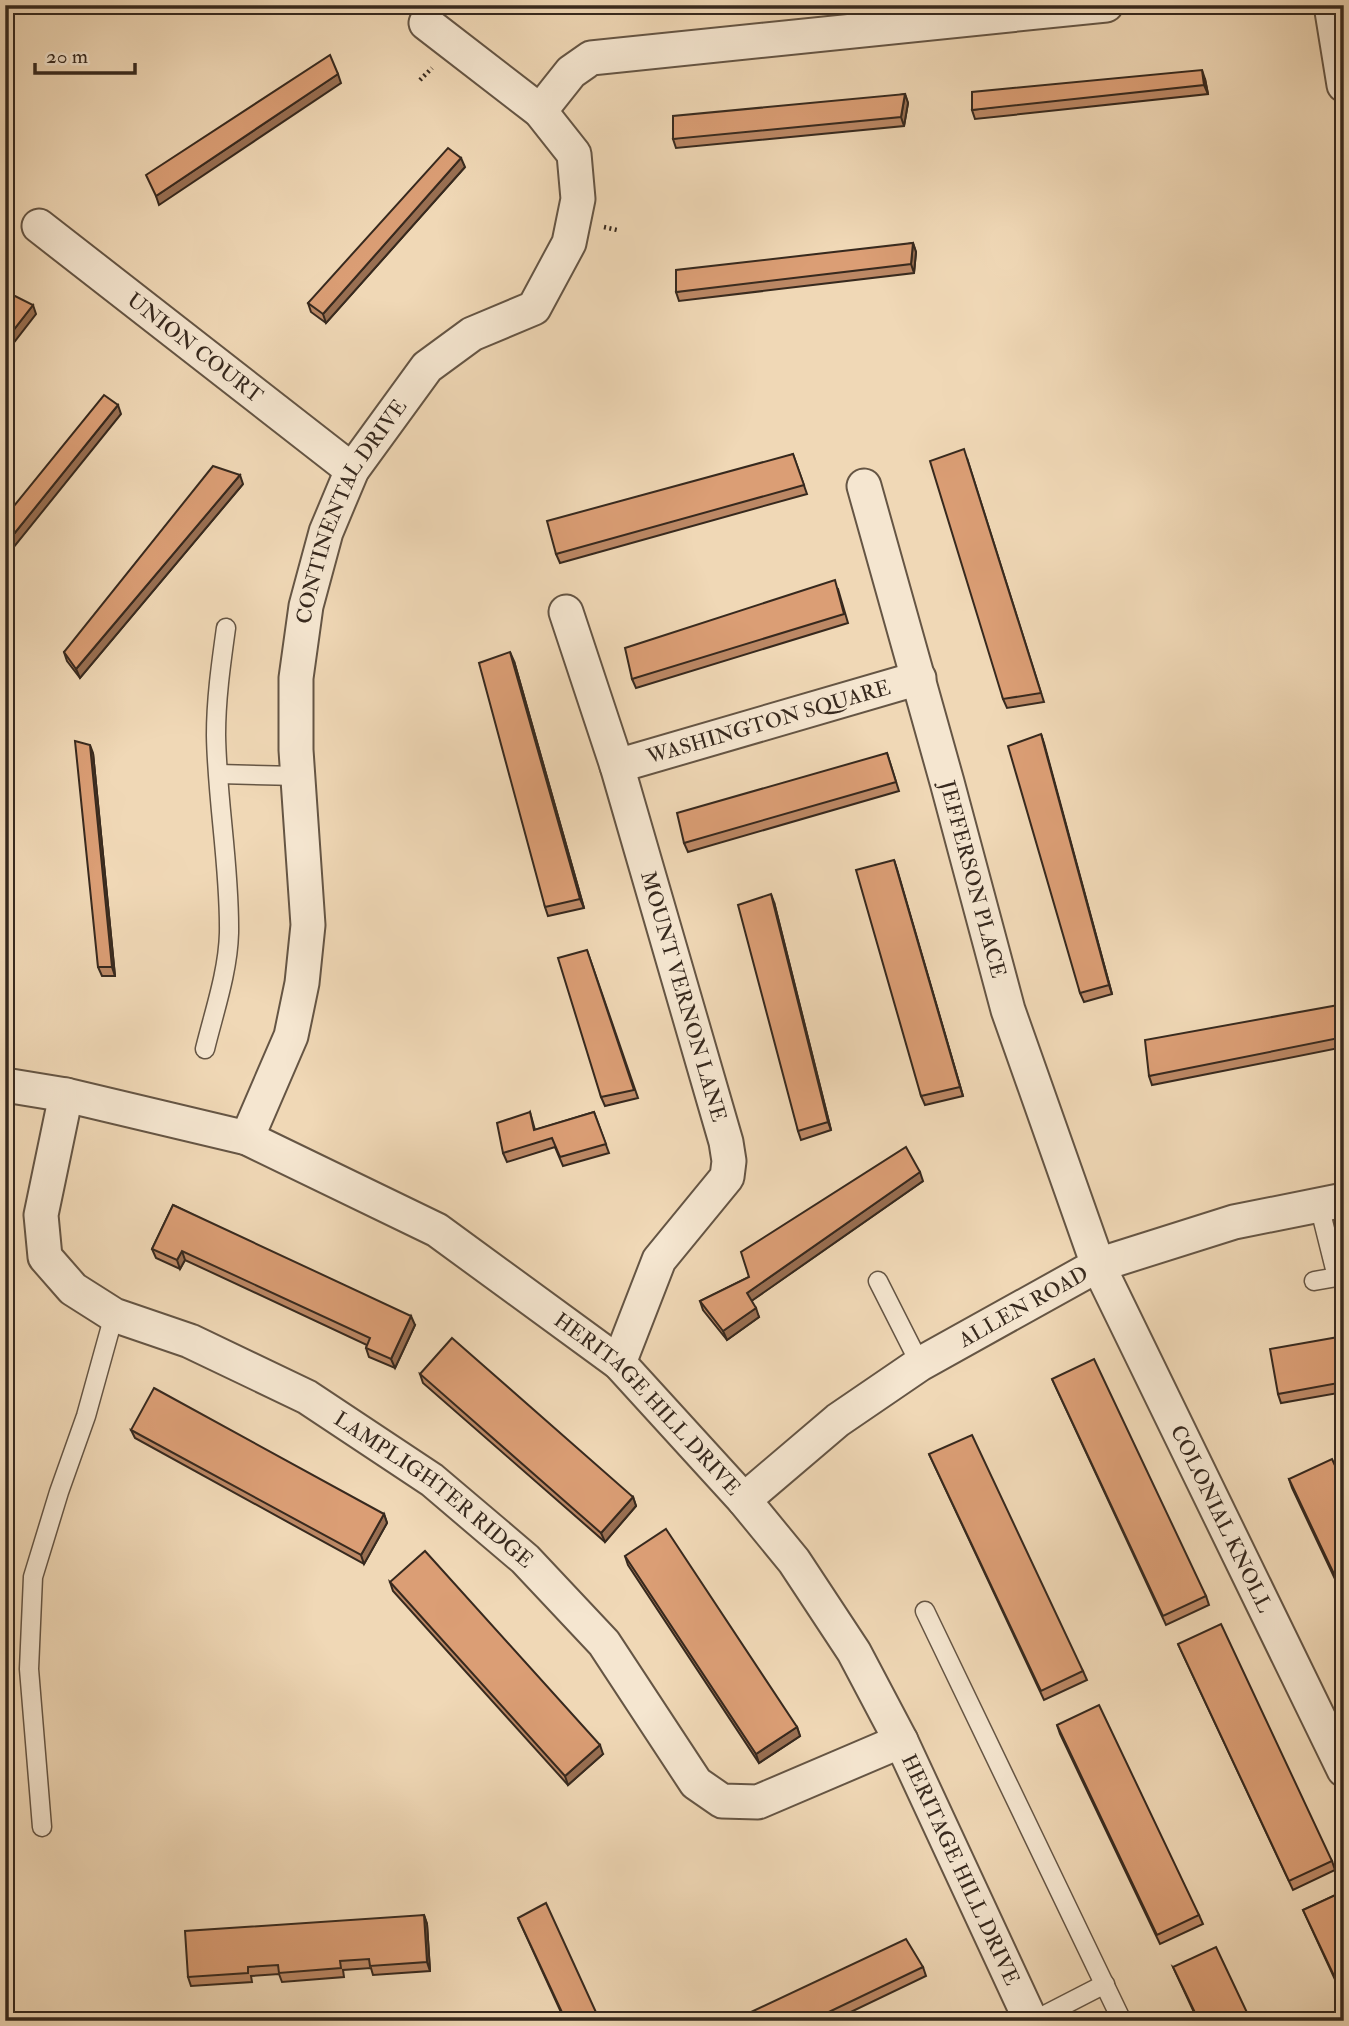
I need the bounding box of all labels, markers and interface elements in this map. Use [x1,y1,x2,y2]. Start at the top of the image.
scale bar [35,32,135,76]
text: 20 m [46,43,88,70]
street label: UNION COURT [122,287,268,410]
street label: CONTINENTAL DRIVE [291,394,413,626]
street label: WASHINGTON SQUARE [643,674,894,771]
street label: JEFFERSON PLACE [933,777,1012,981]
street label: MOUNT VERNON LANE [634,868,732,1125]
street label: ALLEN ROAD [953,1260,1093,1354]
street label: HERITAGE HILL DRIVE [548,1307,746,1501]
street label: LAMPLIGHTER RIDGE [329,1406,539,1574]
street label: COLONIAL KNOLL [1164,1421,1278,1617]
street label: HERITAGE HILL DRIVE [895,1750,1025,1990]

